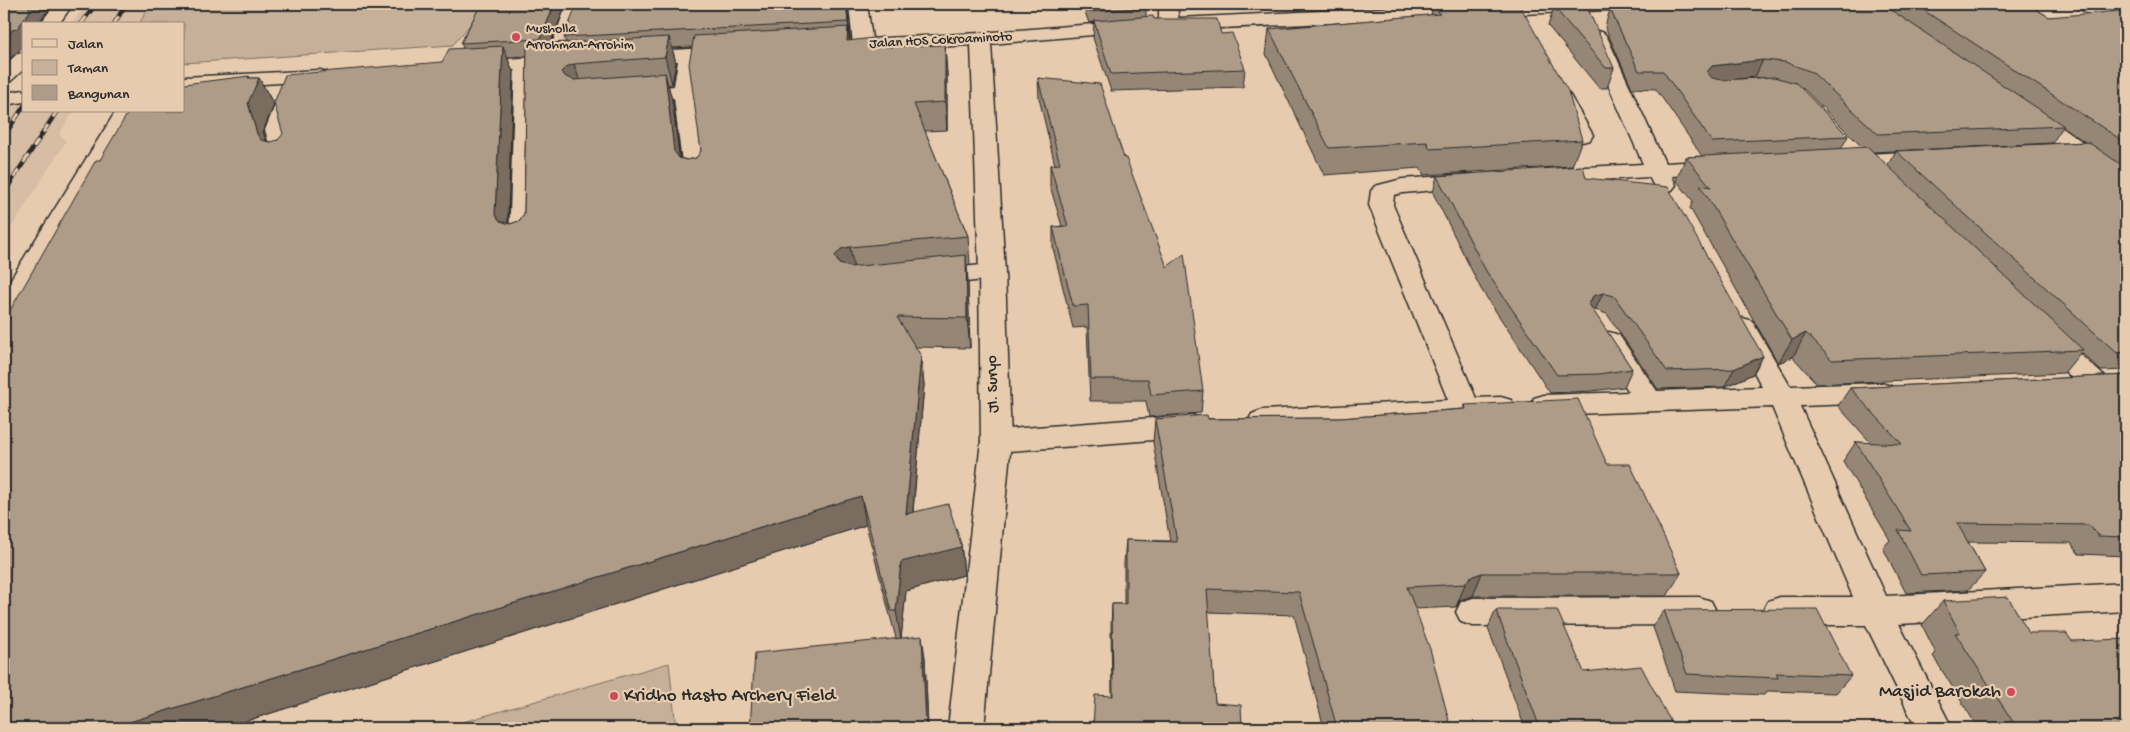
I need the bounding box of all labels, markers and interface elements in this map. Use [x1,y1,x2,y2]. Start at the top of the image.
place label: Musholla Arrohman-Arrohim [526,21,634,54]
legend [22,22,185,112]
street label: Jalan HOS Cokroaminoto [869,29,1013,53]
marker: Musholla Arrohman-Arrohim [510,31,522,43]
text: Jalan [68,36,103,54]
text: Taman [67,60,108,78]
text: Bangunan [67,86,129,104]
street label: Jl. Suryo [984,355,1004,413]
place label: Masjid Barokah [1879,681,2001,704]
place label: Kridho Hasto Archery Field [624,685,837,708]
marker: Masjid Barokah [2005,686,2017,698]
marker: Kridho Hasto Archery Field [608,690,620,702]

